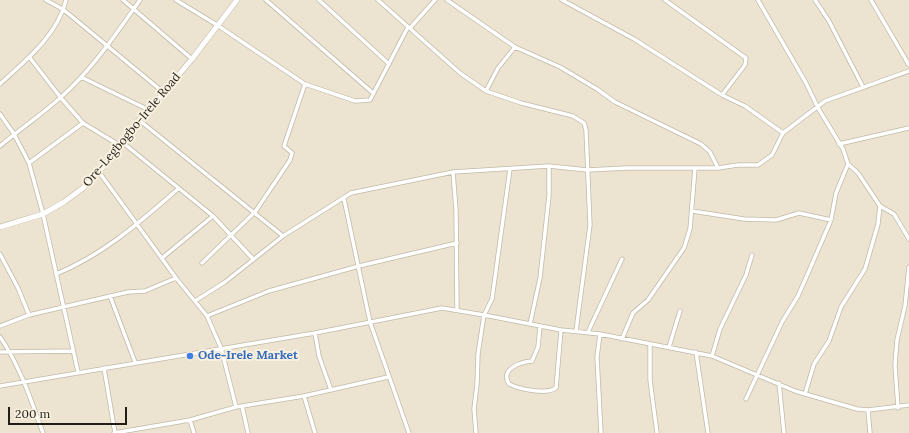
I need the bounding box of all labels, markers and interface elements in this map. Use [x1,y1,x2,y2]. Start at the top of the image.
street label: Ore-Legbogbo-Irele Road [80,70,184,190]
place label: Ode-Irele Market [198,349,298,363]
marker: Ode-Irele Market [185,351,195,361]
scale bar [10,399,129,425]
text: 200 m [15,406,50,421]

